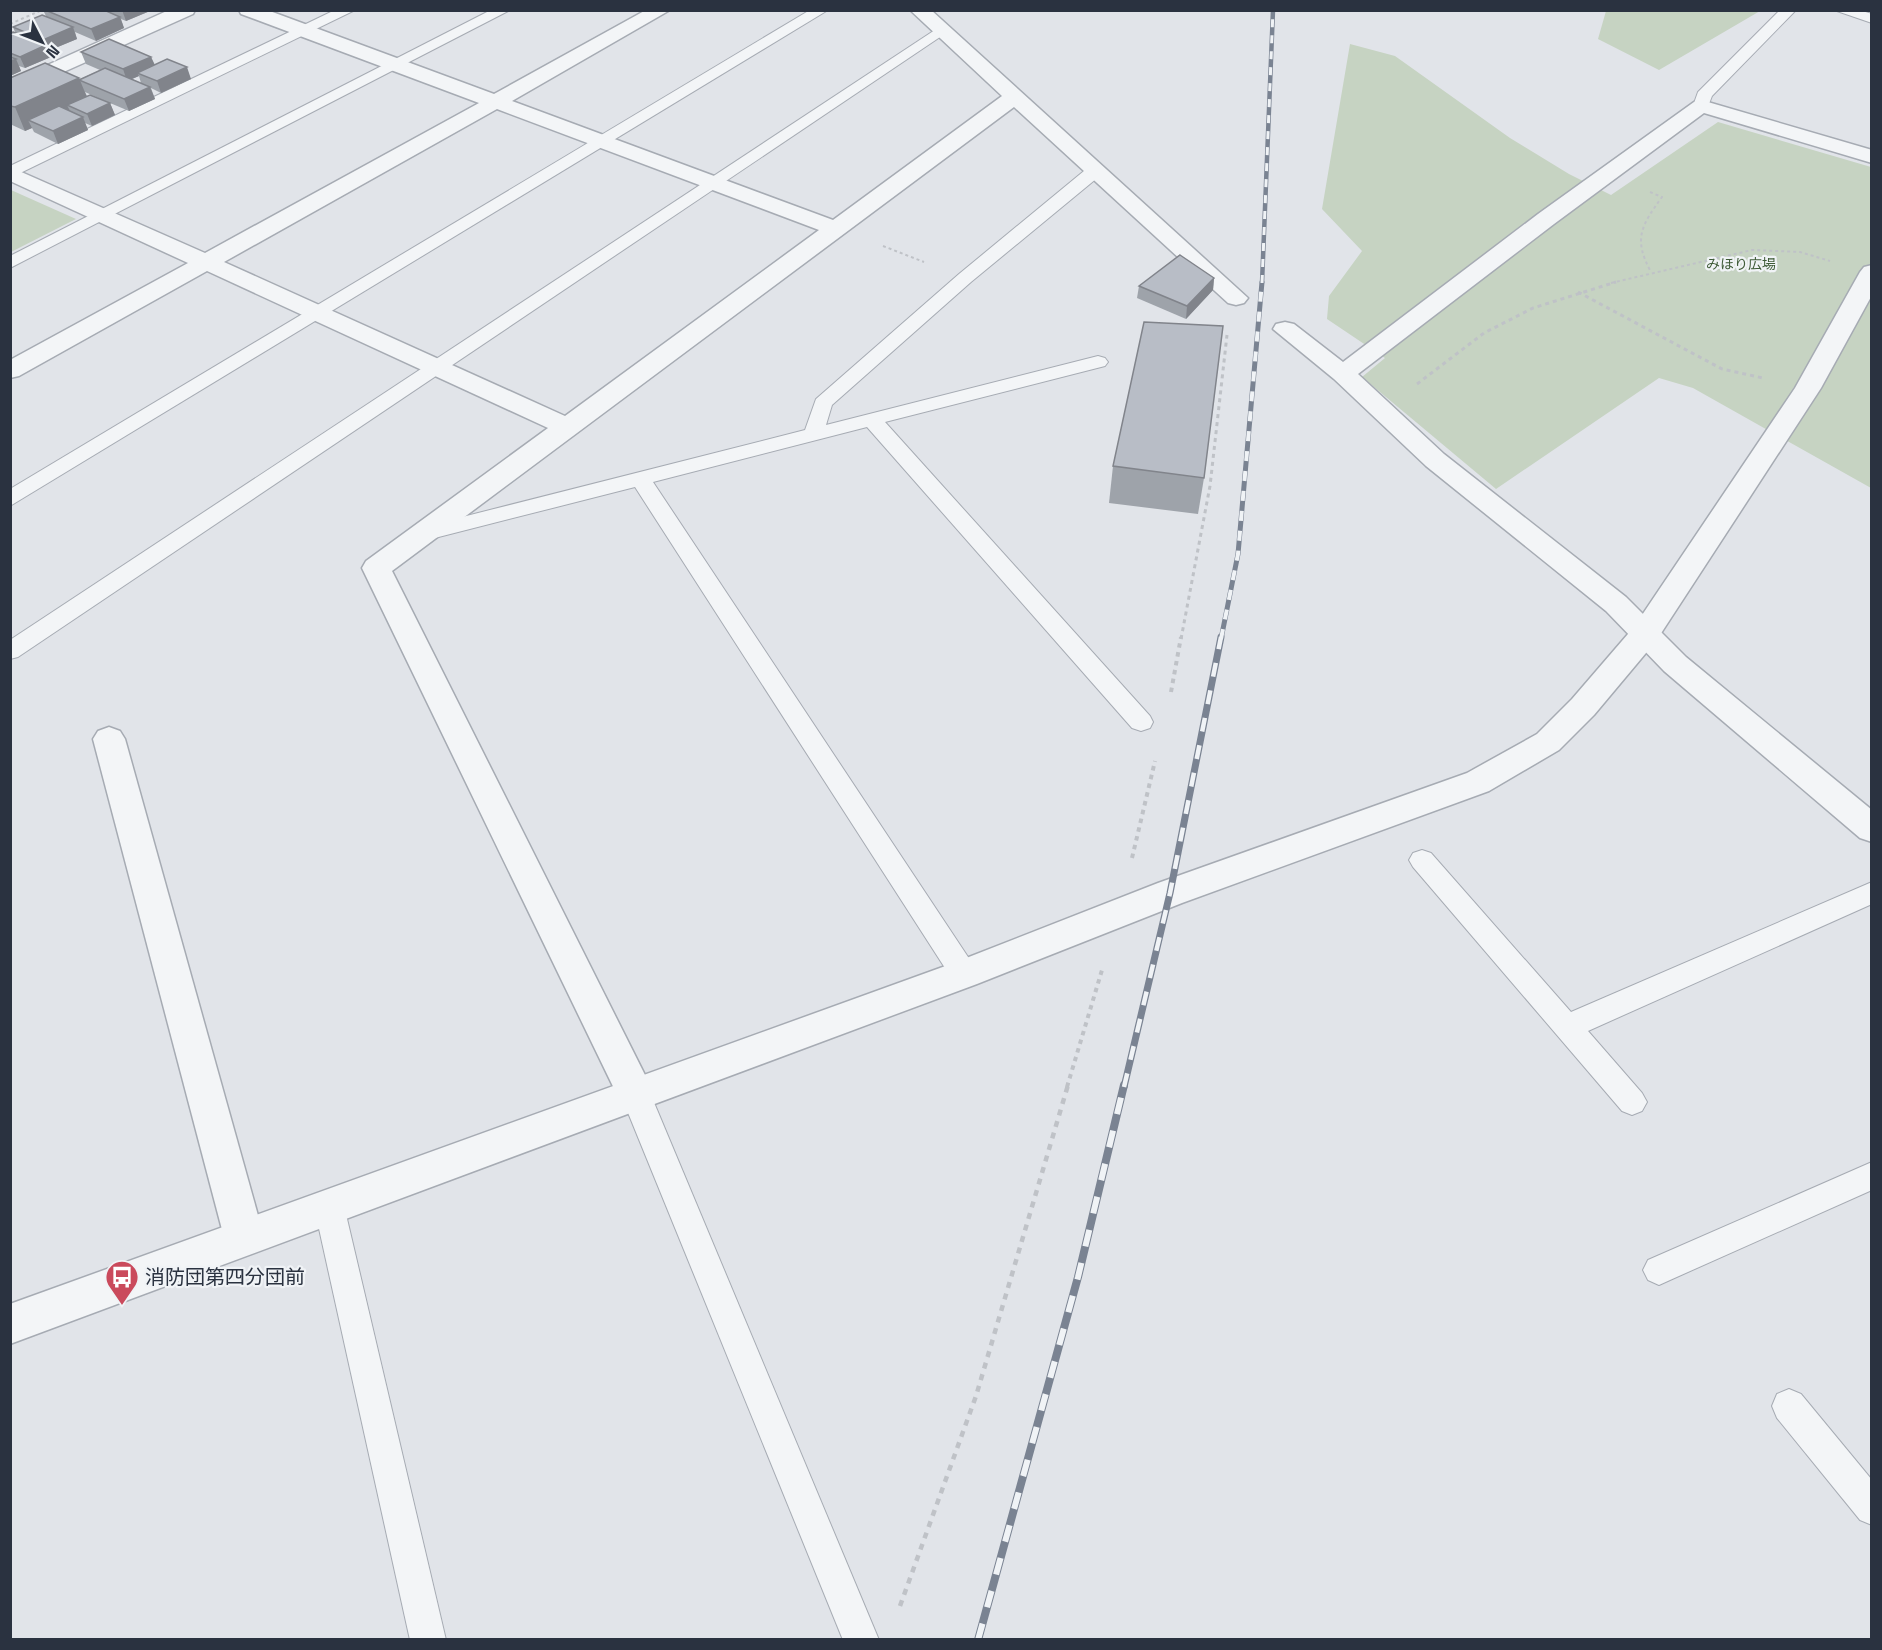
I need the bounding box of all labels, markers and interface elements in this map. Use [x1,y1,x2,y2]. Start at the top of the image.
north arrow [12,12,72,72]
text: N [41,41,64,63]
park label: みほり広場 [1706,255,1776,273]
bus stop icon: 消防団第四分団前 [104,1259,140,1306]
place label: 消防団第四分団前 [145,1264,305,1290]

